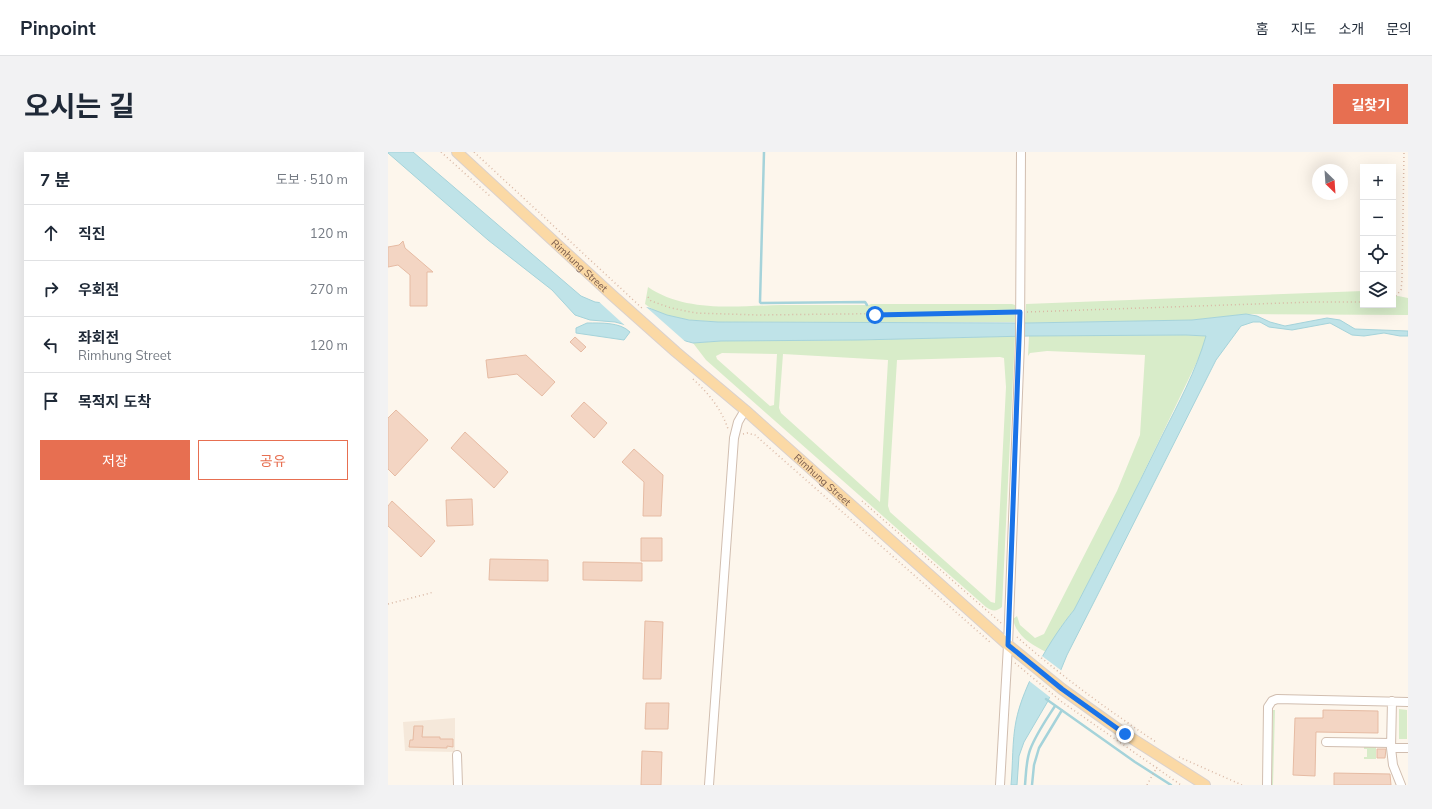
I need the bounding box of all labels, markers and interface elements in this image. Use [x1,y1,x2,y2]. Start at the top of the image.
text: Pinpoint [20,16,96,40]
text: 홈 [1256,20,1269,38]
text: 지도 [1291,20,1316,38]
text: 소개 [1338,20,1364,38]
text: 문의 [1386,20,1412,38]
button: 길찾기 [1333,84,1408,124]
text: 오시는 길 [24,88,135,123]
north arrow [1312,164,1348,200]
map controls [1360,164,1396,308]
button: + [1360,164,1396,200]
text: 7 분 [40,169,71,190]
text: 도보 · 510 m [276,171,348,187]
button: − [1360,200,1396,236]
icon: ahead [40,222,62,244]
text: 직진 [78,224,106,243]
text: 120 m [310,225,348,241]
street label: Rimhung Street [549,236,611,295]
button: locate [1360,236,1396,272]
button: layers [1360,272,1396,308]
icon: right [40,278,62,300]
text: 우회전 [78,280,119,299]
text: 270 m [310,281,348,297]
route start [866,306,884,324]
text: 좌회전 [78,328,119,347]
icon: left [40,334,62,356]
text: 120 m [310,337,348,353]
text: Rimhung Street [78,347,171,363]
icon: arrive [40,390,62,412]
text: 목적지 도착 [78,392,151,411]
button: 저장 [40,440,190,480]
button: 공유 [198,440,348,480]
street label: Rimhung Street [791,451,854,509]
route end [1116,725,1134,743]

